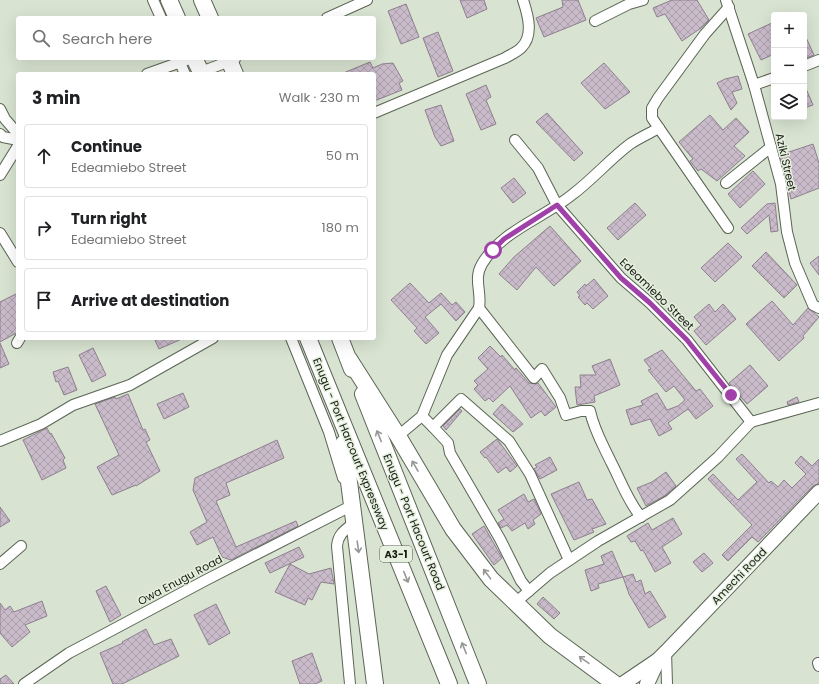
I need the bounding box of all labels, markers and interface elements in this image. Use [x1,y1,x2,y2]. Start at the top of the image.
map controls [771,12,807,120]
button: + [771,12,807,48]
search box [16,16,376,60]
icon: search [30,27,52,49]
text: Search here [62,28,152,49]
button: − [771,48,807,84]
button: layers [771,84,807,120]
text: 3 min [32,86,80,110]
text: Walk · 230 m [279,88,360,107]
street label: Aziki Street [772,132,800,192]
text: Continue [71,136,142,157]
icon: ahead [33,145,55,167]
text: 50 m [326,146,359,165]
text: Edeamiebo Street [71,158,187,177]
text: Turn right [71,208,147,229]
icon: right [33,217,55,239]
text: 180 m [322,218,359,237]
text: Edeamiebo Street [71,230,187,249]
route start [484,241,502,259]
street label: Edeamiebo Street [616,254,698,334]
icon: arrive [33,289,55,311]
text: Arrive at destination [71,290,229,311]
street label: Enugu - Port Harcourt Expressway [309,355,393,533]
route end [722,386,740,404]
one-way arrow [375,430,383,442]
street label: Enugu - Port Hacourt Road [379,451,449,593]
one-way arrow [411,460,419,472]
one-way arrow [354,540,362,553]
street label: Amechi Road [708,544,770,608]
road number: A3-1 [380,546,412,562]
street label: Owa Enugu Road [135,551,225,609]
one-way arrow [483,569,492,580]
one-way arrow [402,571,410,583]
one-way arrow [459,642,467,654]
one-way arrow [579,656,590,664]

